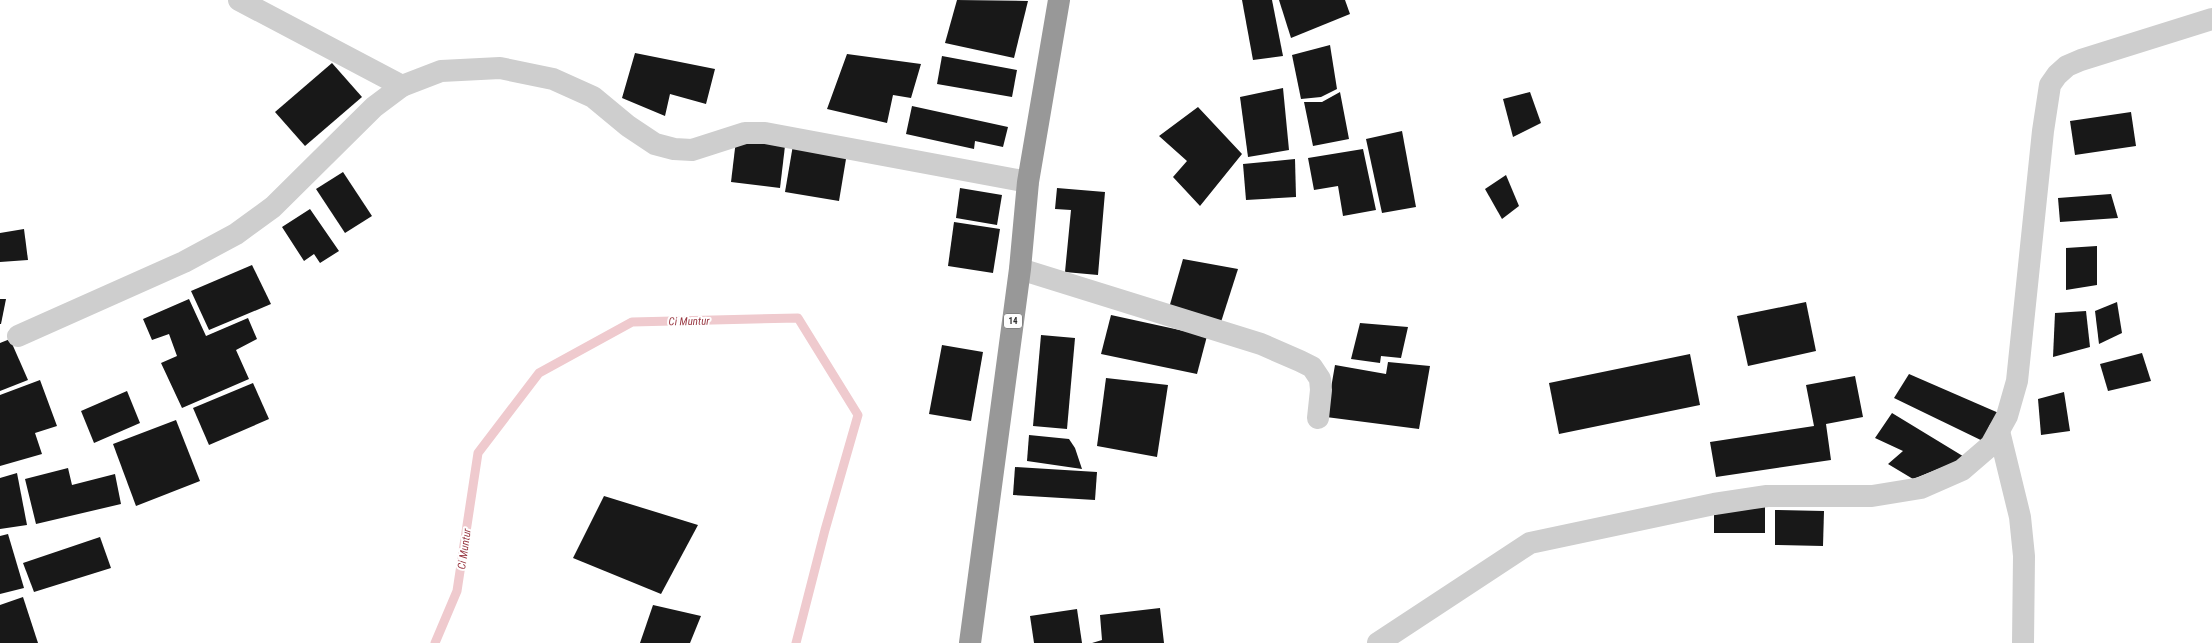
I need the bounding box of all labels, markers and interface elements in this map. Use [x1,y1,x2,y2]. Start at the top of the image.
road number: 14 [1004,314,1022,328]
water label: Ci Muntur [668,315,710,328]
water label: Ci Muntur [455,527,474,570]

